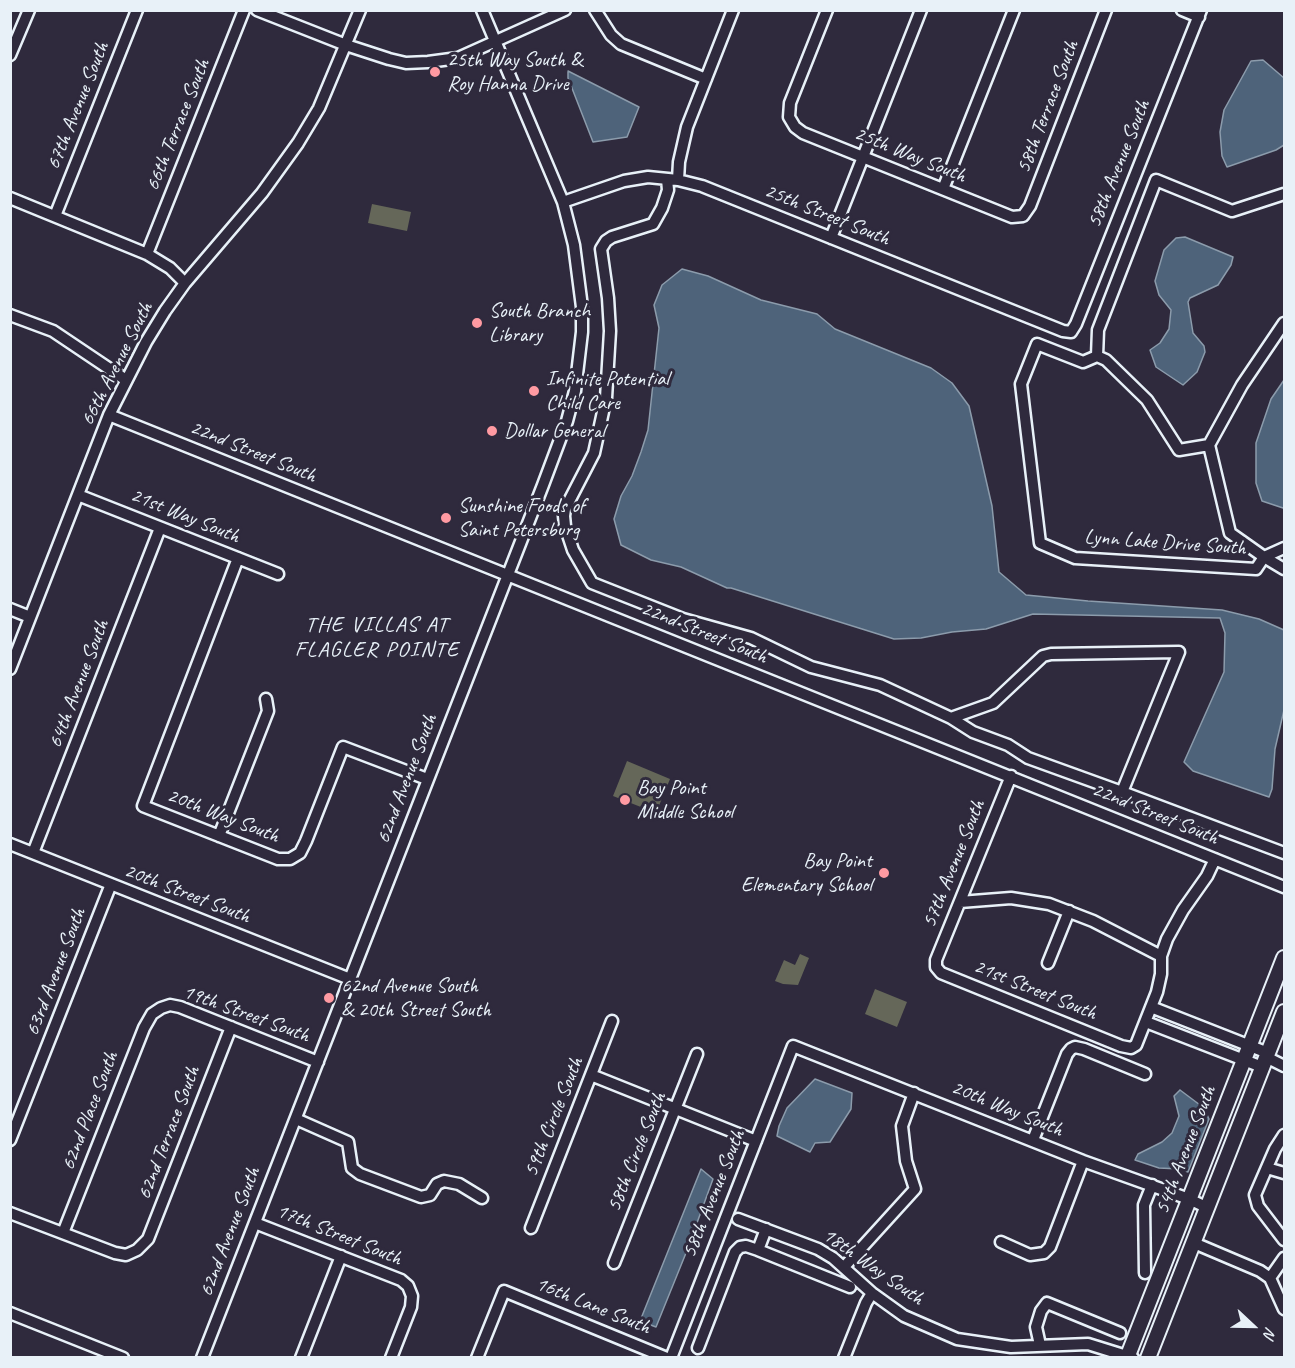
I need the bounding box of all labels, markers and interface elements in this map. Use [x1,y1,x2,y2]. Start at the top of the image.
street label: 58th Terrace South [1011,37,1085,177]
street label: 67th Avenue South [41,38,115,174]
place label: 25th Way South & Roy Hanna Drive [447,47,582,97]
street label: 66th Terrace South [140,55,216,195]
marker: 25th Way South & Roy Hanna Drive [428,65,442,79]
street label: 58th Avenue South [1082,96,1156,232]
street label: 25th Way South [850,121,970,189]
street label: 25th Street South [761,178,893,252]
street label: 66th Avenue South [75,298,159,430]
place label: South Branch Library [489,298,590,348]
marker: South Branch Library [470,316,484,330]
place label: Infinite Potential Child Care [546,366,669,416]
marker: Infinite Potential Child Care [527,384,541,398]
street label: 22nd Street South [186,415,320,489]
place label: Dollar General [504,418,605,444]
marker: Dollar General [485,424,499,438]
street label: 21st Way South [127,483,243,549]
place label: Sunshine Foods of Saint Petersburg [458,493,585,543]
marker: Sunshine Foods of Saint Petersburg [439,511,453,525]
street label: Lynn Lake Drive South [1083,525,1247,561]
street label: 22nd Street South [637,596,771,670]
district label: THE VILLAS AT FLAGLER POINTE [295,612,459,664]
street label: 64th Avenue South [43,616,115,752]
street label: 62nd Avenue South [371,711,443,847]
place label: Bay Point Middle School [637,775,733,825]
street label: 22nd Street South [1088,777,1222,851]
street label: 20th Way South [163,783,283,849]
marker: Bay Point Middle School [618,793,632,807]
street label: 57th Avenue South [917,796,991,932]
place label: Bay Point Elementary School [741,848,872,898]
street label: 20th Street South [120,858,254,930]
marker: Bay Point Elementary School [877,866,891,880]
street label: 63rd Avenue South [20,905,92,1039]
street label: 21st Street South [970,954,1100,1026]
place label: 62nd Avenue South & 20th Street South [341,973,491,1023]
street label: 19th Street South [179,979,313,1049]
marker: 62nd Avenue South & 20th Street South [322,991,336,1005]
street label: 62nd Place South [56,1048,124,1174]
street label: 59th Circle South [519,1054,589,1180]
street label: 62nd Terrace South [132,1063,206,1203]
street label: 20th Way South [947,1075,1067,1143]
street label: 54th Avenue South [1150,1082,1222,1218]
street label: 58th Circle South [602,1089,672,1215]
street label: 58th Avenue South [677,1126,751,1262]
street label: 62nd Avenue South [194,1164,266,1300]
street label: 17th Street South [273,1198,405,1272]
street label: 18th Way South [817,1223,929,1311]
street label: 16th Lane South [532,1272,654,1340]
north arrow [1223,1296,1283,1356]
text: N [1259,1324,1281,1341]

